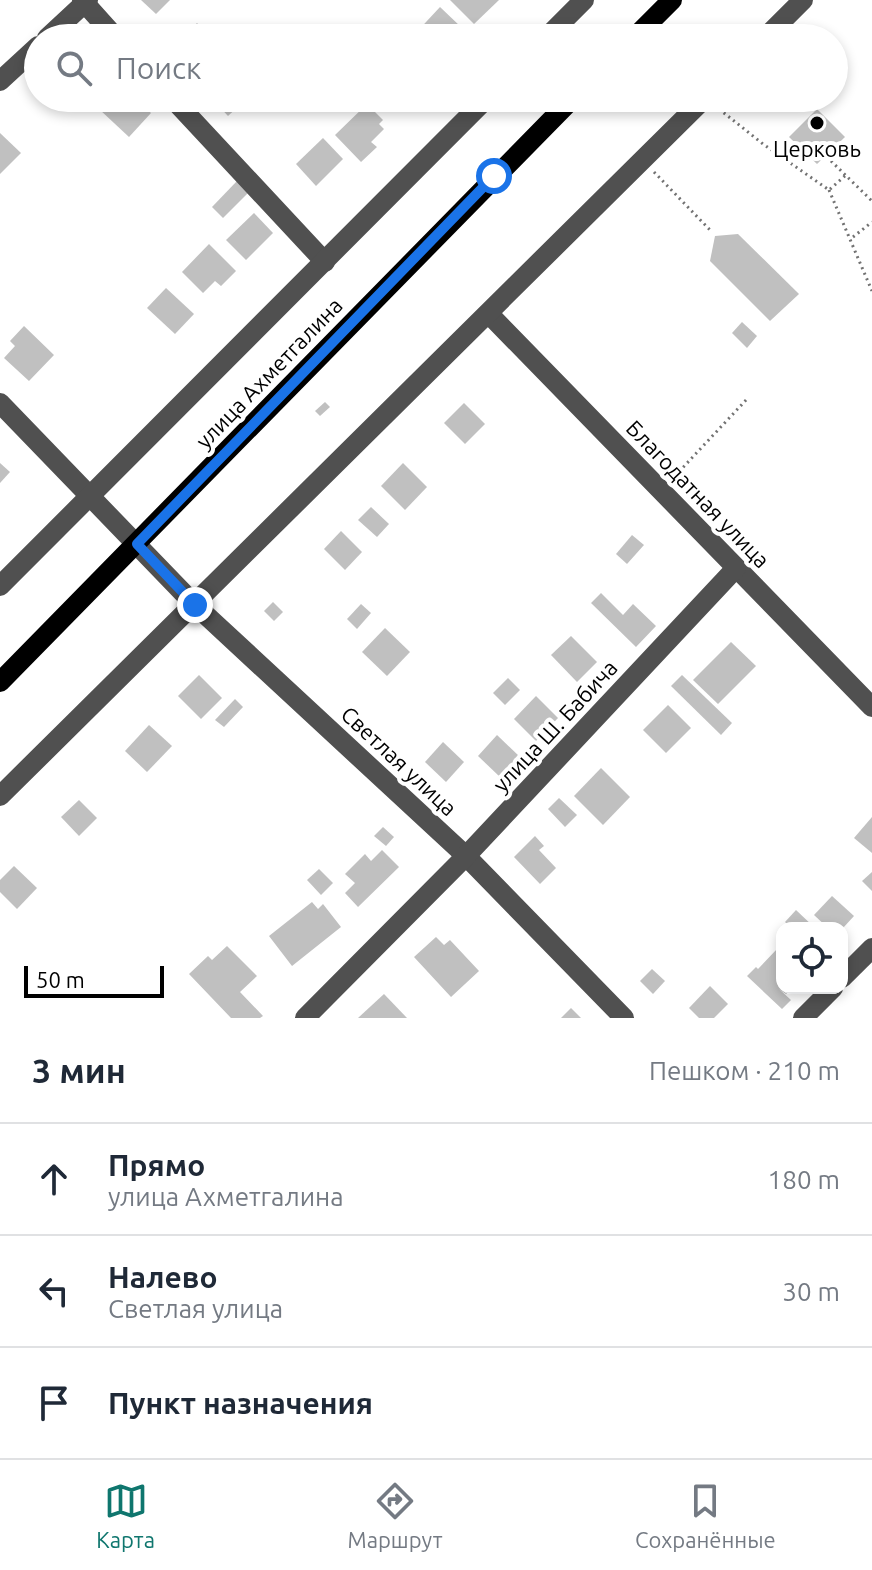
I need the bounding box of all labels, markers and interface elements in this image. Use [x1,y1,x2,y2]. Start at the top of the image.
search box [24,24,848,112]
icon: search [52,46,96,90]
text: Поиск [116,51,201,85]
marker: Церковь [808,114,826,132]
place label: Церковь [773,136,861,161]
route start [476,158,512,194]
street label: улица Ахметгалина [190,292,347,453]
street label: Благодатная улица [622,415,775,572]
route end [177,587,213,623]
street label: улица Ш. Бабича [487,655,622,797]
street label: Светлая улица [337,701,462,820]
map controls [776,922,848,994]
button: locate [776,922,848,994]
scale bar [24,962,164,998]
text: 50 m [36,967,85,992]
text: 3 мин [32,1051,126,1089]
text: Пешком · 210 m [649,1056,840,1085]
text: Прямо [108,1148,205,1182]
icon: ahead [32,1157,76,1201]
text: 180 m [768,1165,840,1194]
text: улица Ахметгалина [108,1182,344,1211]
text: Налево [108,1260,218,1294]
icon: left [32,1269,76,1313]
text: 30 m [782,1277,840,1306]
text: Светлая улица [108,1294,283,1323]
icon: arrive [32,1381,76,1425]
text: Пункт назначения [108,1386,373,1420]
tab: Карта [96,1479,155,1552]
tab: Маршрут [348,1479,442,1552]
tab: Сохранённые [635,1479,776,1552]

